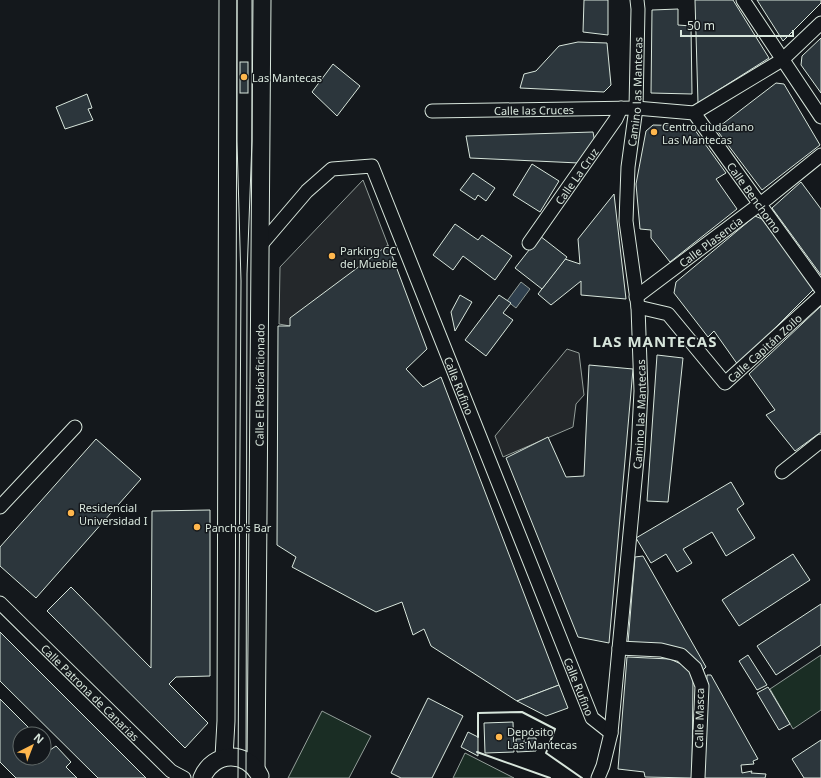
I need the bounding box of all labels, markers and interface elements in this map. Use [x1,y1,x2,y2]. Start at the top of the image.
scale bar [681,12,793,38]
text: 50 m [687,17,715,34]
street label: Camino las Mantecas [623,37,645,147]
place label: Las Mantecas [252,70,322,85]
marker: Las Mantecas [239,72,249,82]
street label: Calle las Cruces [494,101,574,118]
place label: Centro ciudadano Las Mantecas [662,119,754,147]
marker: Centro ciudadano Las Mantecas [649,127,659,137]
street label: Calle La Cruz [551,144,601,207]
street label: Calle Benchomo [724,159,786,236]
street label: Calle Plasencia [675,212,745,270]
place label: Parking CC del Mueble [340,243,397,271]
marker: Parking CC del Mueble [327,251,337,261]
street label: Calle Capitán Zoilo [724,310,805,385]
street label: Calle El Radioaficionado [251,323,267,447]
district label: LAS MANTECAS [593,331,717,351]
street label: Calle Rufino [441,354,478,417]
street label: Camino las Mantecas [629,359,649,470]
place label: Residencial Universidad I [79,500,148,528]
marker: Residencial Universidad I [66,508,76,518]
place label: Pancho's Bar [205,520,272,535]
marker: Pancho's Bar [192,522,202,532]
street label: Calle Patrona de Canarias [38,640,143,744]
street label: Calle Rufino [561,655,598,718]
street label: Calle Masca [691,688,707,748]
place label: Depósito Las Mantecas [507,724,577,752]
north arrow [12,726,52,766]
text: N [31,730,47,747]
marker: Depósito Las Mantecas [494,732,504,742]

